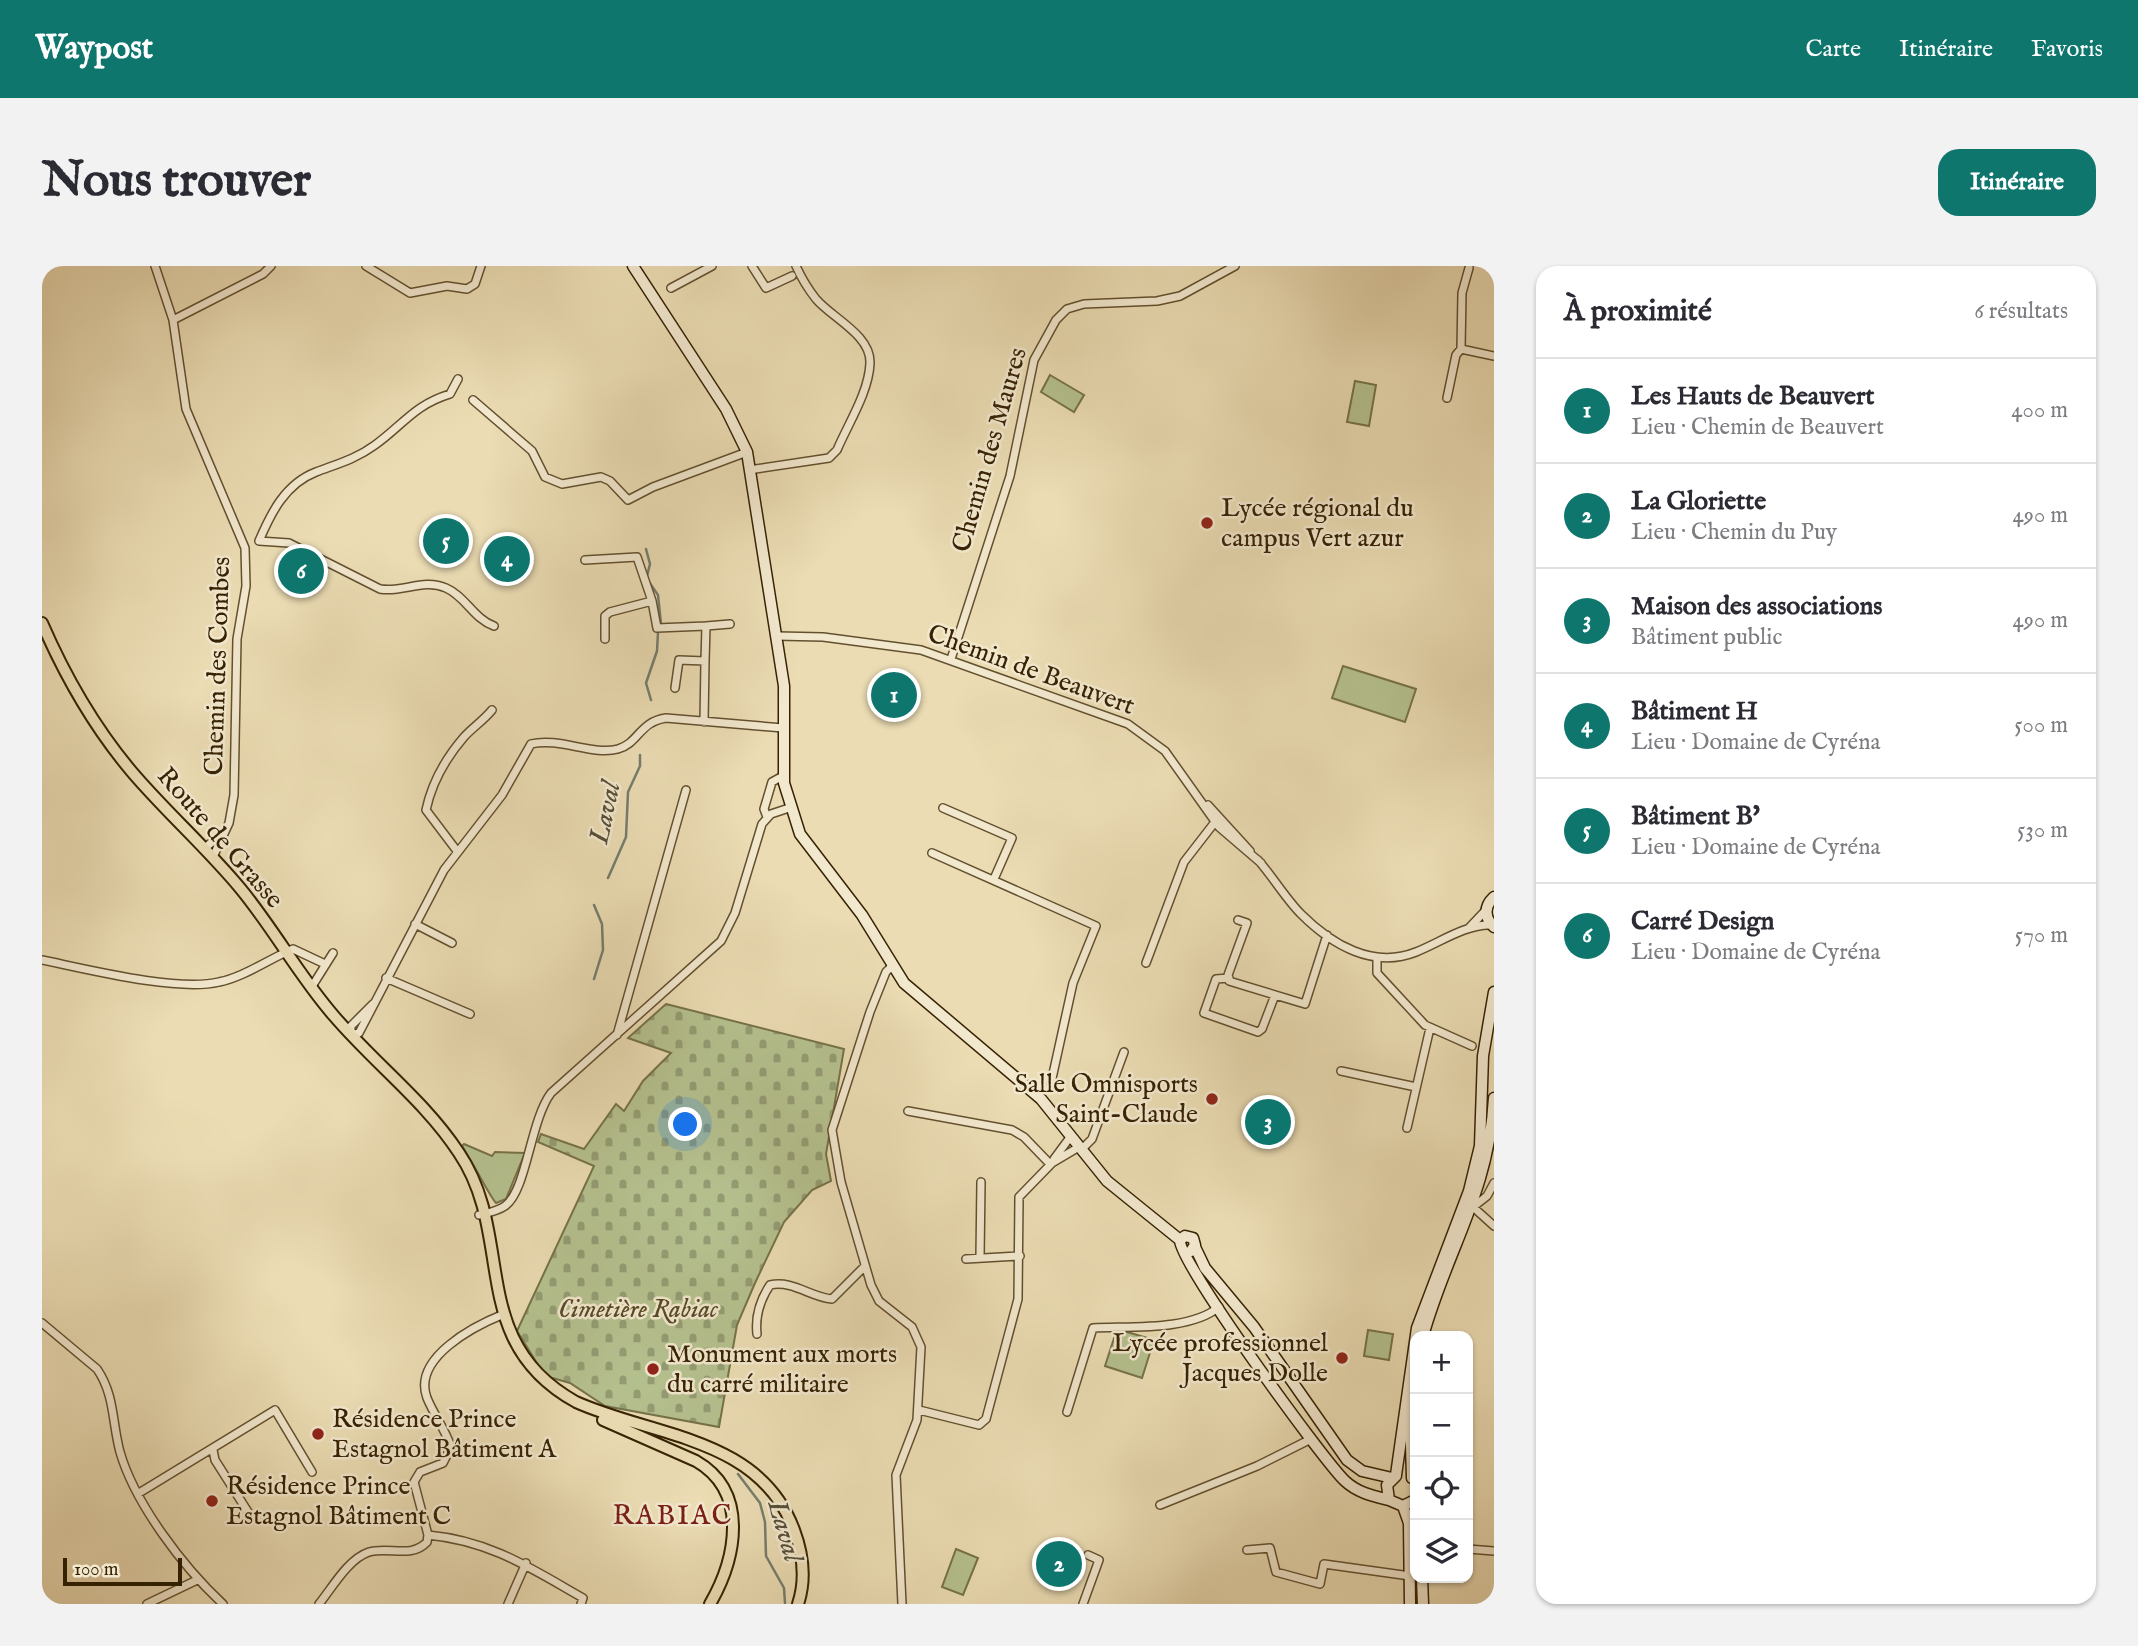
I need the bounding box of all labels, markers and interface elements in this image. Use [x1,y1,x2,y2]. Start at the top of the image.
text: Waypost [35,28,153,70]
text: Carte [1805,34,1861,65]
text: Itinéraire [1899,34,1993,65]
text: Favoris [2031,34,2103,65]
button: Itinéraire [1938,149,2096,216]
text: Nous trouver [42,151,311,213]
text: À proximité [1564,293,1712,331]
text: 6 résultats [1974,297,2068,326]
street label: Chemin des Maures [945,344,1035,556]
text: Les Hauts de Beauvert [1631,380,1874,413]
text: 1 [1583,396,1591,425]
text: 400 m [2011,396,2068,425]
text: Lieu · Chemin de Beauvert [1631,413,1884,442]
text: La Gloriette [1631,485,1766,518]
place label: Lycée régional du campus Vert azur [1221,492,1414,555]
text: 2 [1582,501,1592,530]
text: 490 m [2013,501,2068,530]
pin: 5 [423,515,469,567]
marker: Lycée régional du campus Vert azur [1199,515,1215,531]
text: Lieu · Chemin du Puy [1631,518,1837,547]
pin: 4 [484,533,530,585]
pin: 6 [278,545,324,597]
street label: Chemin des Combes [198,556,238,776]
text: Maison des associations [1631,590,1882,623]
text: 3 [1583,606,1591,635]
text: 490 m [2013,606,2068,635]
street label: Chemin de Beauvert [923,617,1139,723]
text: Bâtiment public [1631,623,1782,652]
pin: 1 [871,669,917,721]
text: Bâtiment H [1631,695,1758,728]
text: 4 [1581,711,1593,740]
text: 500 m [2014,711,2068,740]
text: Lieu · Domaine de Cyréna [1631,728,1880,757]
street label: Route de Grasse [150,760,290,916]
water label: Laval [582,776,630,848]
text: Bâtiment B' [1631,800,1760,833]
text: 5 [1583,816,1591,845]
text: 530 m [2017,816,2068,845]
text: Lieu · Domaine de Cyréna [1631,833,1880,862]
text: Carré Design [1631,905,1774,938]
text: 6 [1582,921,1592,950]
text: 570 m [2015,921,2068,950]
text: Lieu · Domaine de Cyréna [1631,938,1880,967]
place label: Salle Omnisports Saint-Claude [1014,1068,1198,1131]
marker: Salle Omnisports Saint-Claude [1204,1091,1220,1107]
pin: 3 [1245,1096,1291,1148]
your location [668,1107,702,1141]
park label: Cimetière Rabiac [558,1293,719,1326]
place label: Lycée professionnel Jacques Dolle [1112,1327,1329,1390]
map controls [1410,1331,1473,1583]
button: + [1410,1331,1473,1394]
place label: Monument aux morts du carré militaire [667,1338,897,1401]
marker: Lycée professionnel Jacques Dolle [1334,1350,1350,1366]
marker: Monument aux morts du carré militaire [645,1361,661,1377]
button: − [1410,1394,1473,1457]
place label: Résidence Prince Estagnol Bâtiment A [332,1403,558,1466]
marker: Résidence Prince Estagnol Bâtiment A [310,1426,326,1442]
button: locate [1410,1457,1473,1520]
place label: Résidence Prince Estagnol Bâtiment C [226,1470,451,1533]
marker: Résidence Prince Estagnol Bâtiment C [204,1493,220,1509]
water label: Laval [758,1495,810,1568]
district label: RABIAC [612,1499,734,1534]
button: layers [1410,1520,1473,1583]
pin: 2 [1036,1538,1082,1590]
scale bar [63,1555,182,1587]
text: 100 m [74,1558,118,1582]

